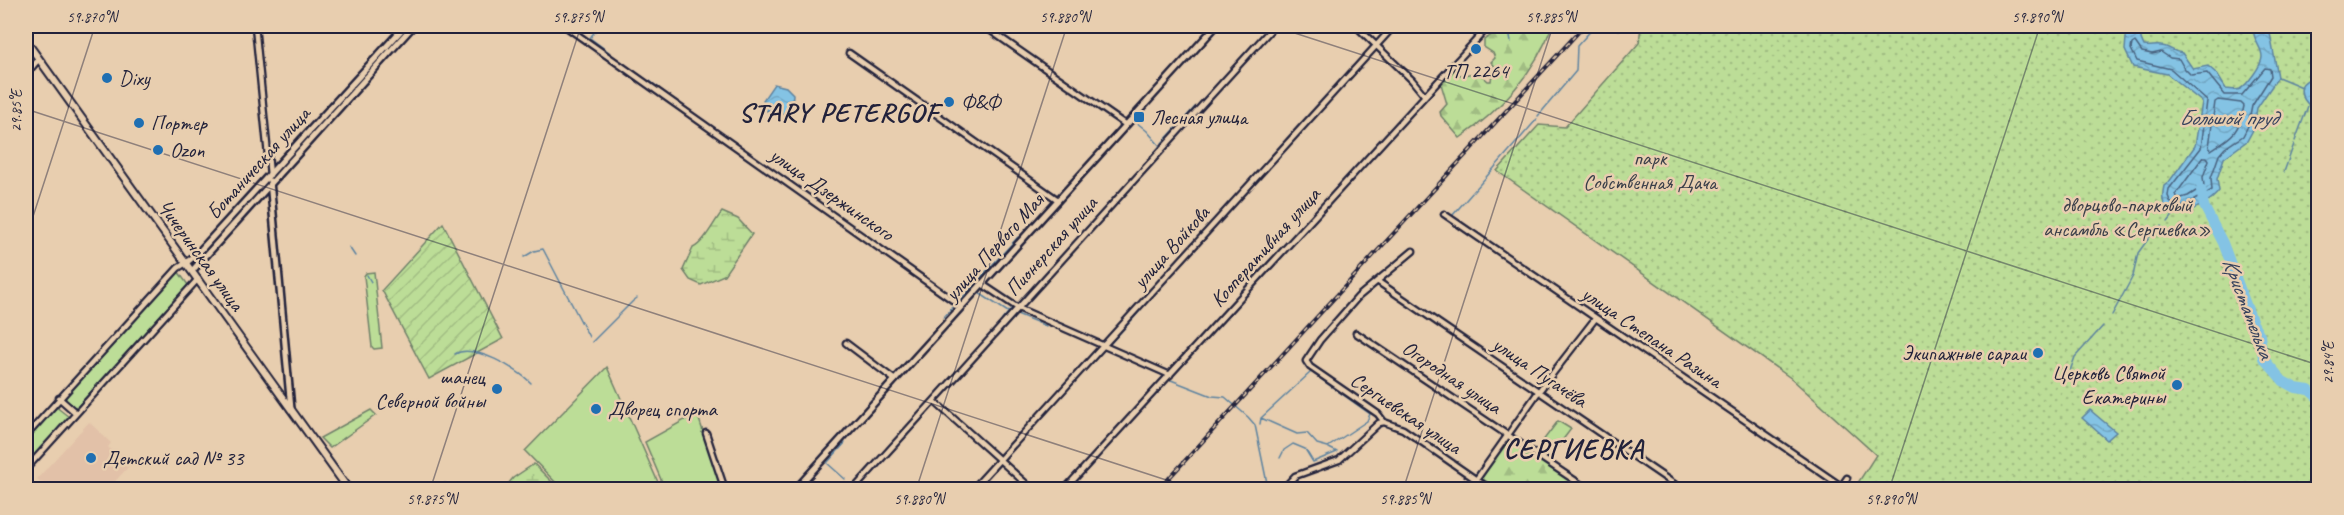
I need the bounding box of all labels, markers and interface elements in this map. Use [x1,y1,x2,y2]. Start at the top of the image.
text: 59.870°N [67,8,120,27]
text: 59.875°N [553,8,606,27]
text: 59.880°N [1040,8,1093,27]
text: 59.885°N [1526,8,1579,27]
text: 59.890°N [2012,8,2065,27]
marker: ТП 2264 [1469,42,1483,56]
place label: ТП 2264 [1443,58,1511,84]
place label: Dixy [119,65,152,91]
marker: Dixy [100,71,114,85]
text: 29.85°E [7,88,26,132]
place label: Ф&Ф [961,89,1003,115]
district label: STARY PETERGOF [739,95,943,129]
marker: Ф&Ф [942,95,956,109]
street label: Ботаническая улица [201,99,317,225]
place label: Лесная улица [1151,104,1249,130]
water label: Большой пруд [2179,104,2282,132]
place label: Портер [151,110,209,136]
marker: Лесная улица [1132,110,1146,124]
marker: Портер [132,116,146,130]
place label: Ozon [170,137,205,163]
street label: улица Дзержинского [763,140,900,247]
marker: Ozon [151,143,165,157]
park label: парк Собственная Дача [1583,145,1719,195]
street label: Кооперативная улица [1204,180,1327,312]
street label: улица Первого Мая [938,187,1050,308]
street label: Пионерская улица [999,189,1104,301]
park label: дворцово-парковый ансамбль «Сергиевка» [2043,192,2211,242]
street label: Чичеринская улица [152,194,251,317]
street label: улица Войкова [1126,199,1216,295]
water label: Кристателька [2216,254,2281,365]
street label: улица Степана Разина [1575,279,1729,395]
street label: улица Пугачёва [1486,330,1594,414]
street label: Огородная улица [1398,334,1508,421]
place label: Экипажные сараи [1902,340,2027,366]
text: 29.84°E [2319,340,2338,384]
marker: Экипажные сараи [2031,346,2045,360]
place label: Церковь Святой Екатерины [2052,360,2167,410]
place label: шанец Северной войны [376,364,487,414]
street label: Сергиевская улица [1346,366,1468,460]
marker: Церковь Святой Екатерины [2170,378,2184,392]
marker: шанец Северной войны [490,382,504,396]
place label: Дворец спорта [608,396,718,422]
marker: Дворец спорта [589,402,603,416]
district label: СЕРГИЕВКА [1504,432,1645,466]
place label: Детский сад № 33 [103,445,245,471]
marker: Детский сад № 33 [84,451,98,465]
text: 59.875°N [407,490,460,509]
text: 59.880°N [894,490,947,509]
text: 59.885°N [1380,490,1433,509]
text: 59.890°N [1866,490,1919,509]

